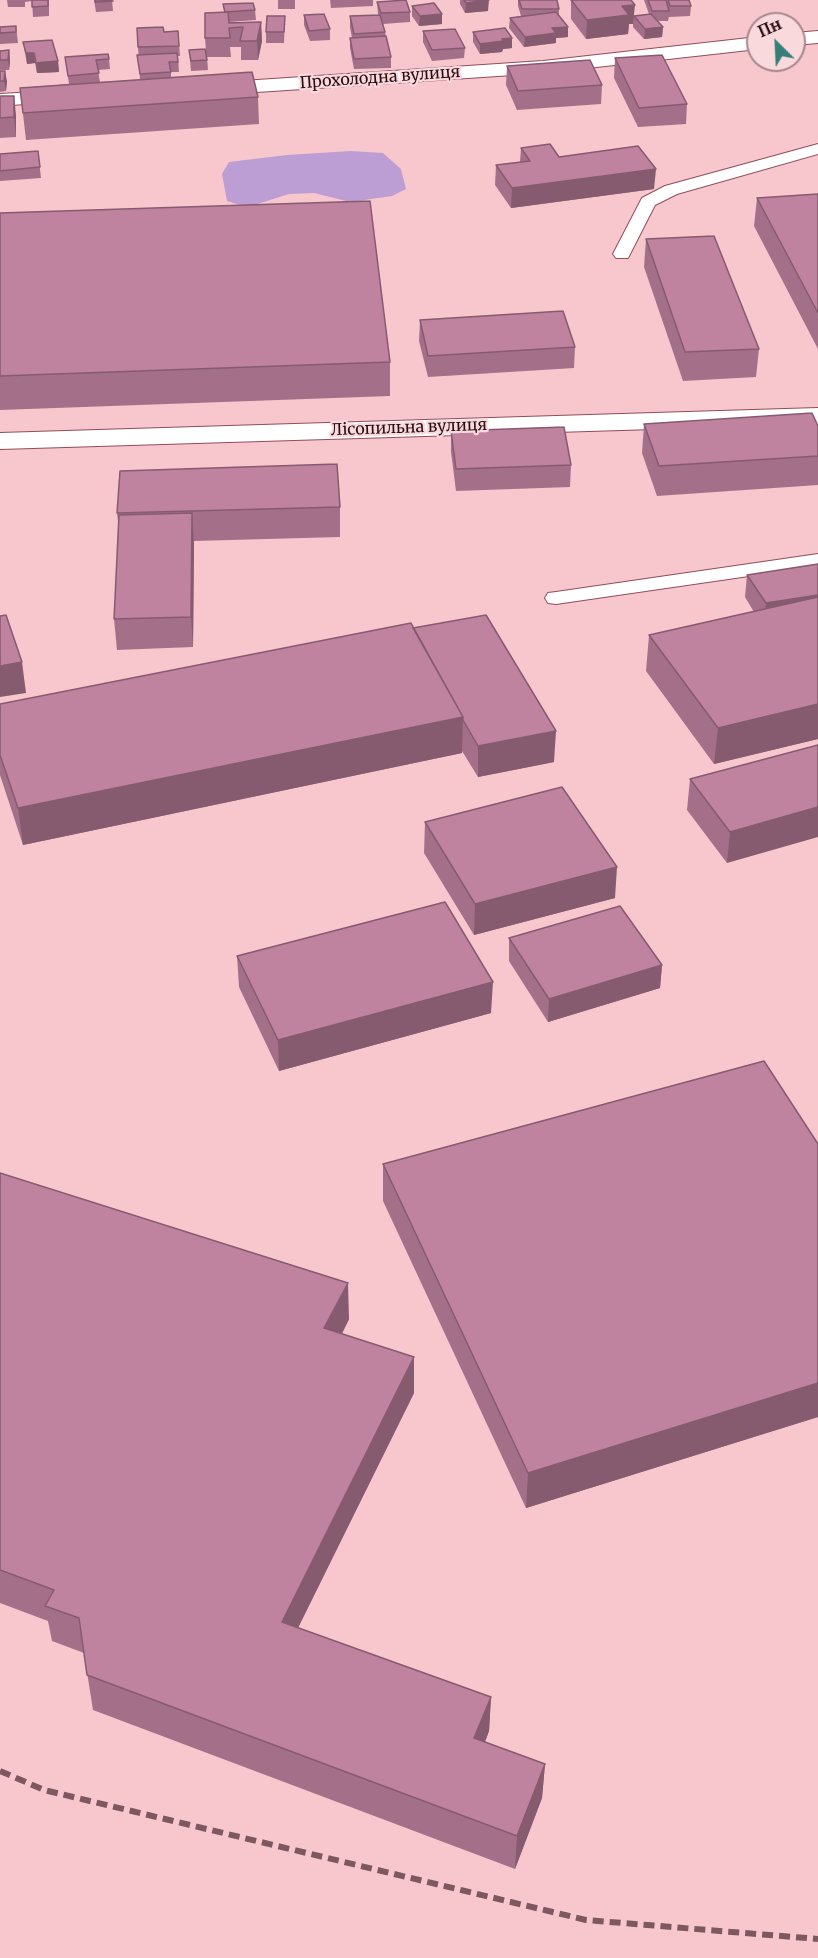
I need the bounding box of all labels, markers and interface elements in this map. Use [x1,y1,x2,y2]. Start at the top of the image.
north arrow [746,12,806,72]
text: Пн [754,13,785,41]
street label: Прохолодна вулиця [299,63,461,93]
street label: Лісопильна вулиця [331,416,487,440]

